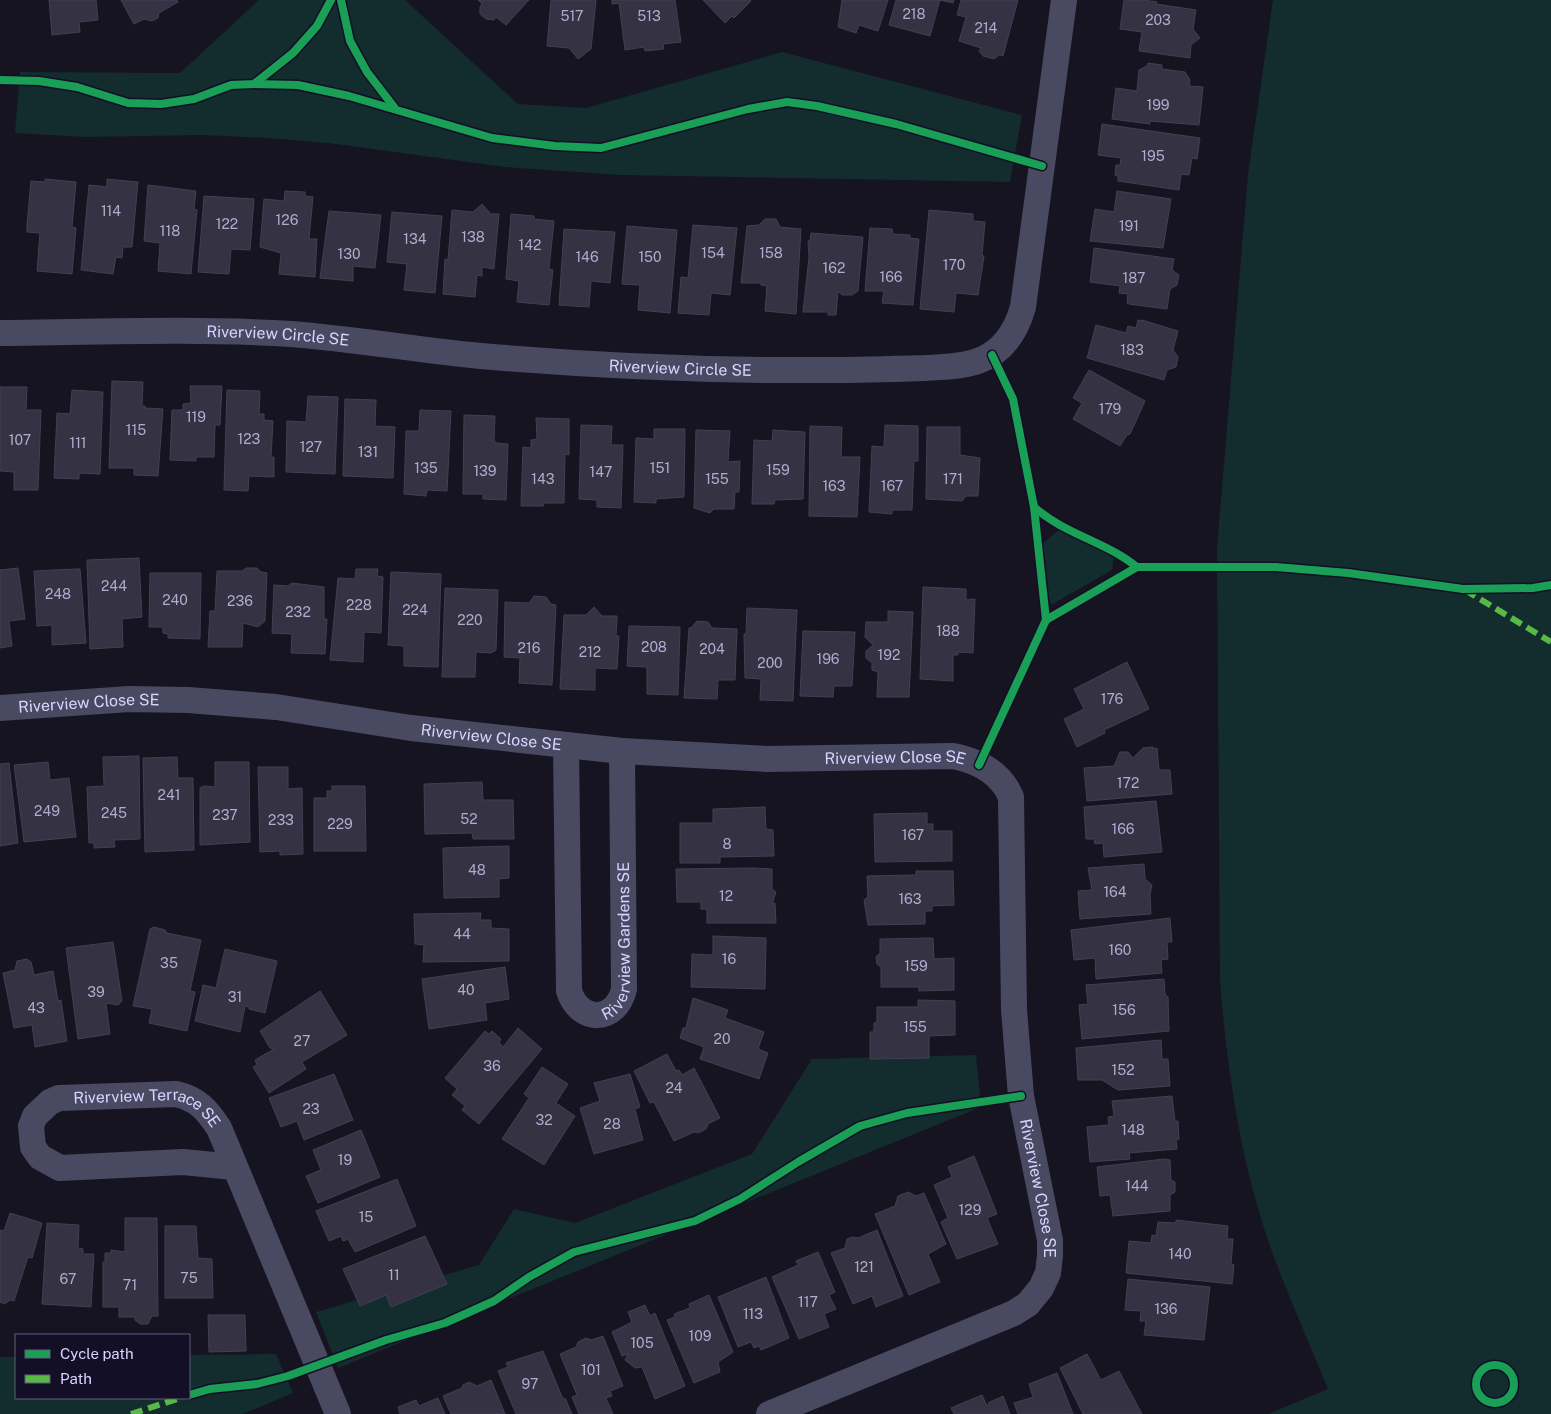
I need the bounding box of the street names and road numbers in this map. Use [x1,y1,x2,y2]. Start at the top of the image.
street label: Riverview Circle SE [206,322,350,350]
street label: Riverview Circle SE [608,356,752,380]
street label: Riverview Close SE [18,690,160,717]
street label: Riverview Close SE [420,720,563,754]
street label: Riverview Close SE [824,747,968,769]
street label: Riverview Gardens SE [598,862,634,1024]
street label: Riverview Terrace SE [73,1085,224,1131]
street label: Riverview Close SE [1016,1117,1059,1258]

